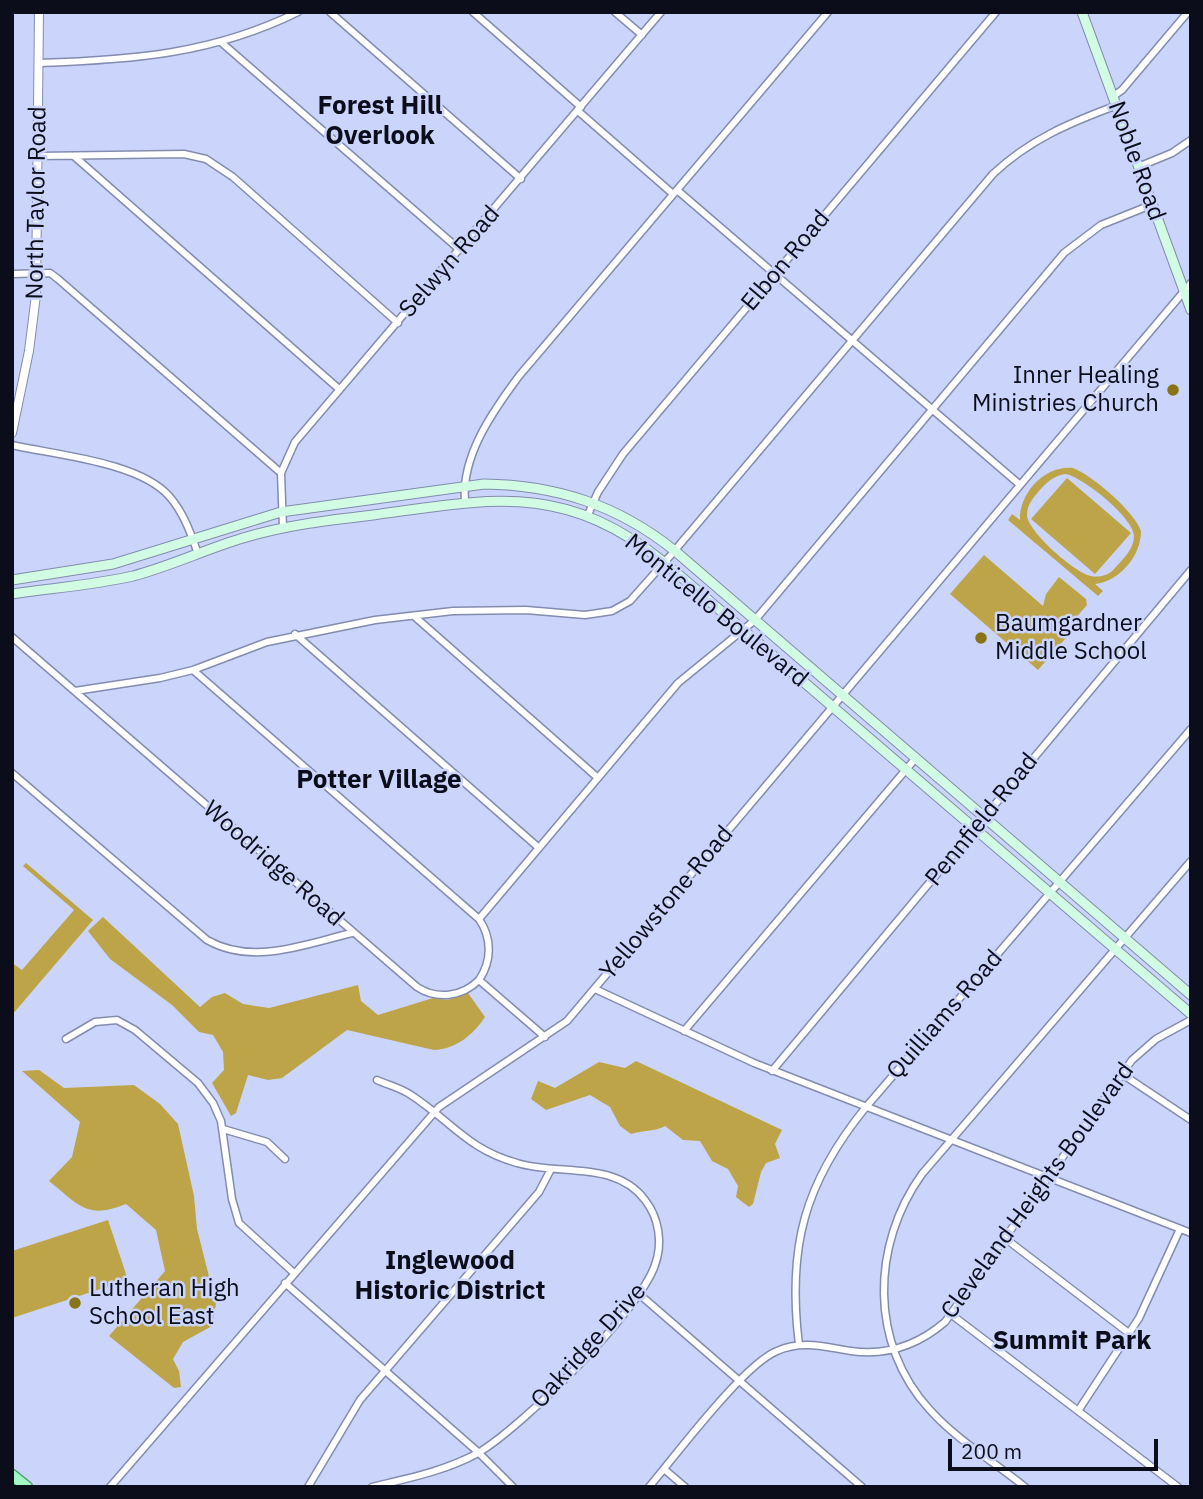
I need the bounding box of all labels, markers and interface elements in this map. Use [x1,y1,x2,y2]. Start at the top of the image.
district label: Forest Hill Overlook [318,90,442,152]
street label: Noble Road [1101,97,1171,225]
street label: North Taylor Road [21,106,53,300]
street label: Selwyn Road [394,200,506,324]
street label: Elbon Road [736,205,836,317]
place label: Inner Healing Ministries Church [972,362,1159,418]
marker: Inner Healing Ministries Church [1165,382,1181,398]
street label: Monticello Boulevard [619,528,813,694]
place label: Baumgardner Middle School [995,610,1147,666]
marker: Baumgardner Middle School [973,630,989,646]
street label: Pennfield Road [920,748,1044,892]
district label: Potter Village [296,764,462,796]
street label: Woodridge Road [197,795,349,933]
street label: Yellowstone Road [594,820,740,986]
street label: Quilliams Road [881,944,1009,1086]
street label: Cleveland Heights Boulevard [935,1057,1141,1325]
district label: Inglewood Historic District [355,1245,545,1306]
place label: Lutheran High School East [89,1275,240,1331]
street label: Oakridge Drive [525,1278,653,1414]
marker: Lutheran High School East [67,1295,83,1311]
district label: Summit Park [993,1325,1151,1357]
scale bar [951,1426,1161,1470]
text: 200 m [961,1437,1022,1465]

